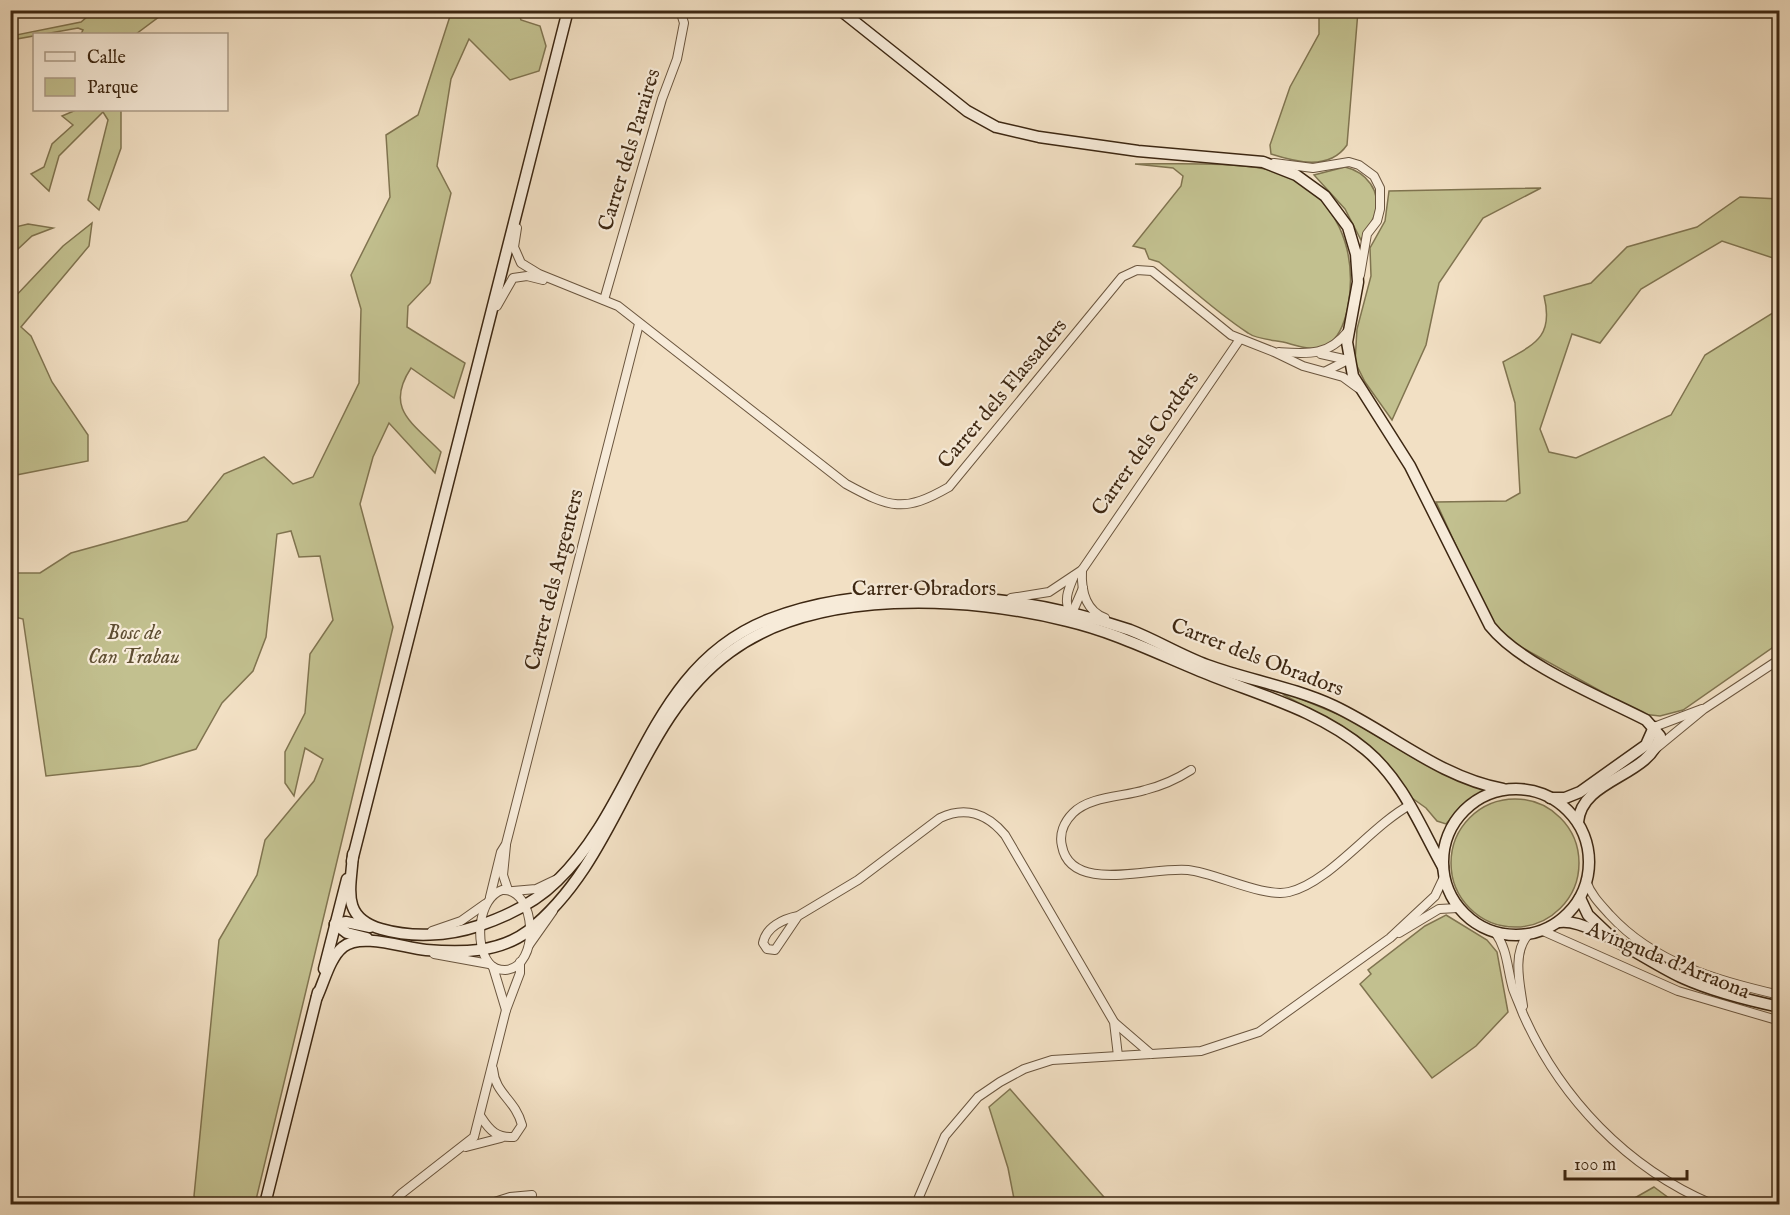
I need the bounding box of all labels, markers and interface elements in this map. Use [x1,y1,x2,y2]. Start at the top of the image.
legend [33,33,228,111]
text: Calle [87,47,126,70]
street label: Carrer dels Paraires [592,66,668,234]
text: Parque [87,77,138,100]
street label: Carrer dels Flassaders [932,313,1074,475]
street label: Carrer dels Corders [1086,367,1206,521]
street label: Carrer dels Argenters [519,486,591,674]
street label: Carrer Obradors [852,576,996,603]
street label: Carrer dels Obradors [1167,613,1347,703]
park label: Bosc de Can Trabau [88,620,180,671]
street label: Avinguda d'Arraona [1582,916,1754,1006]
scale bar [1565,1143,1686,1181]
text: 100 m [1574,1154,1616,1177]

